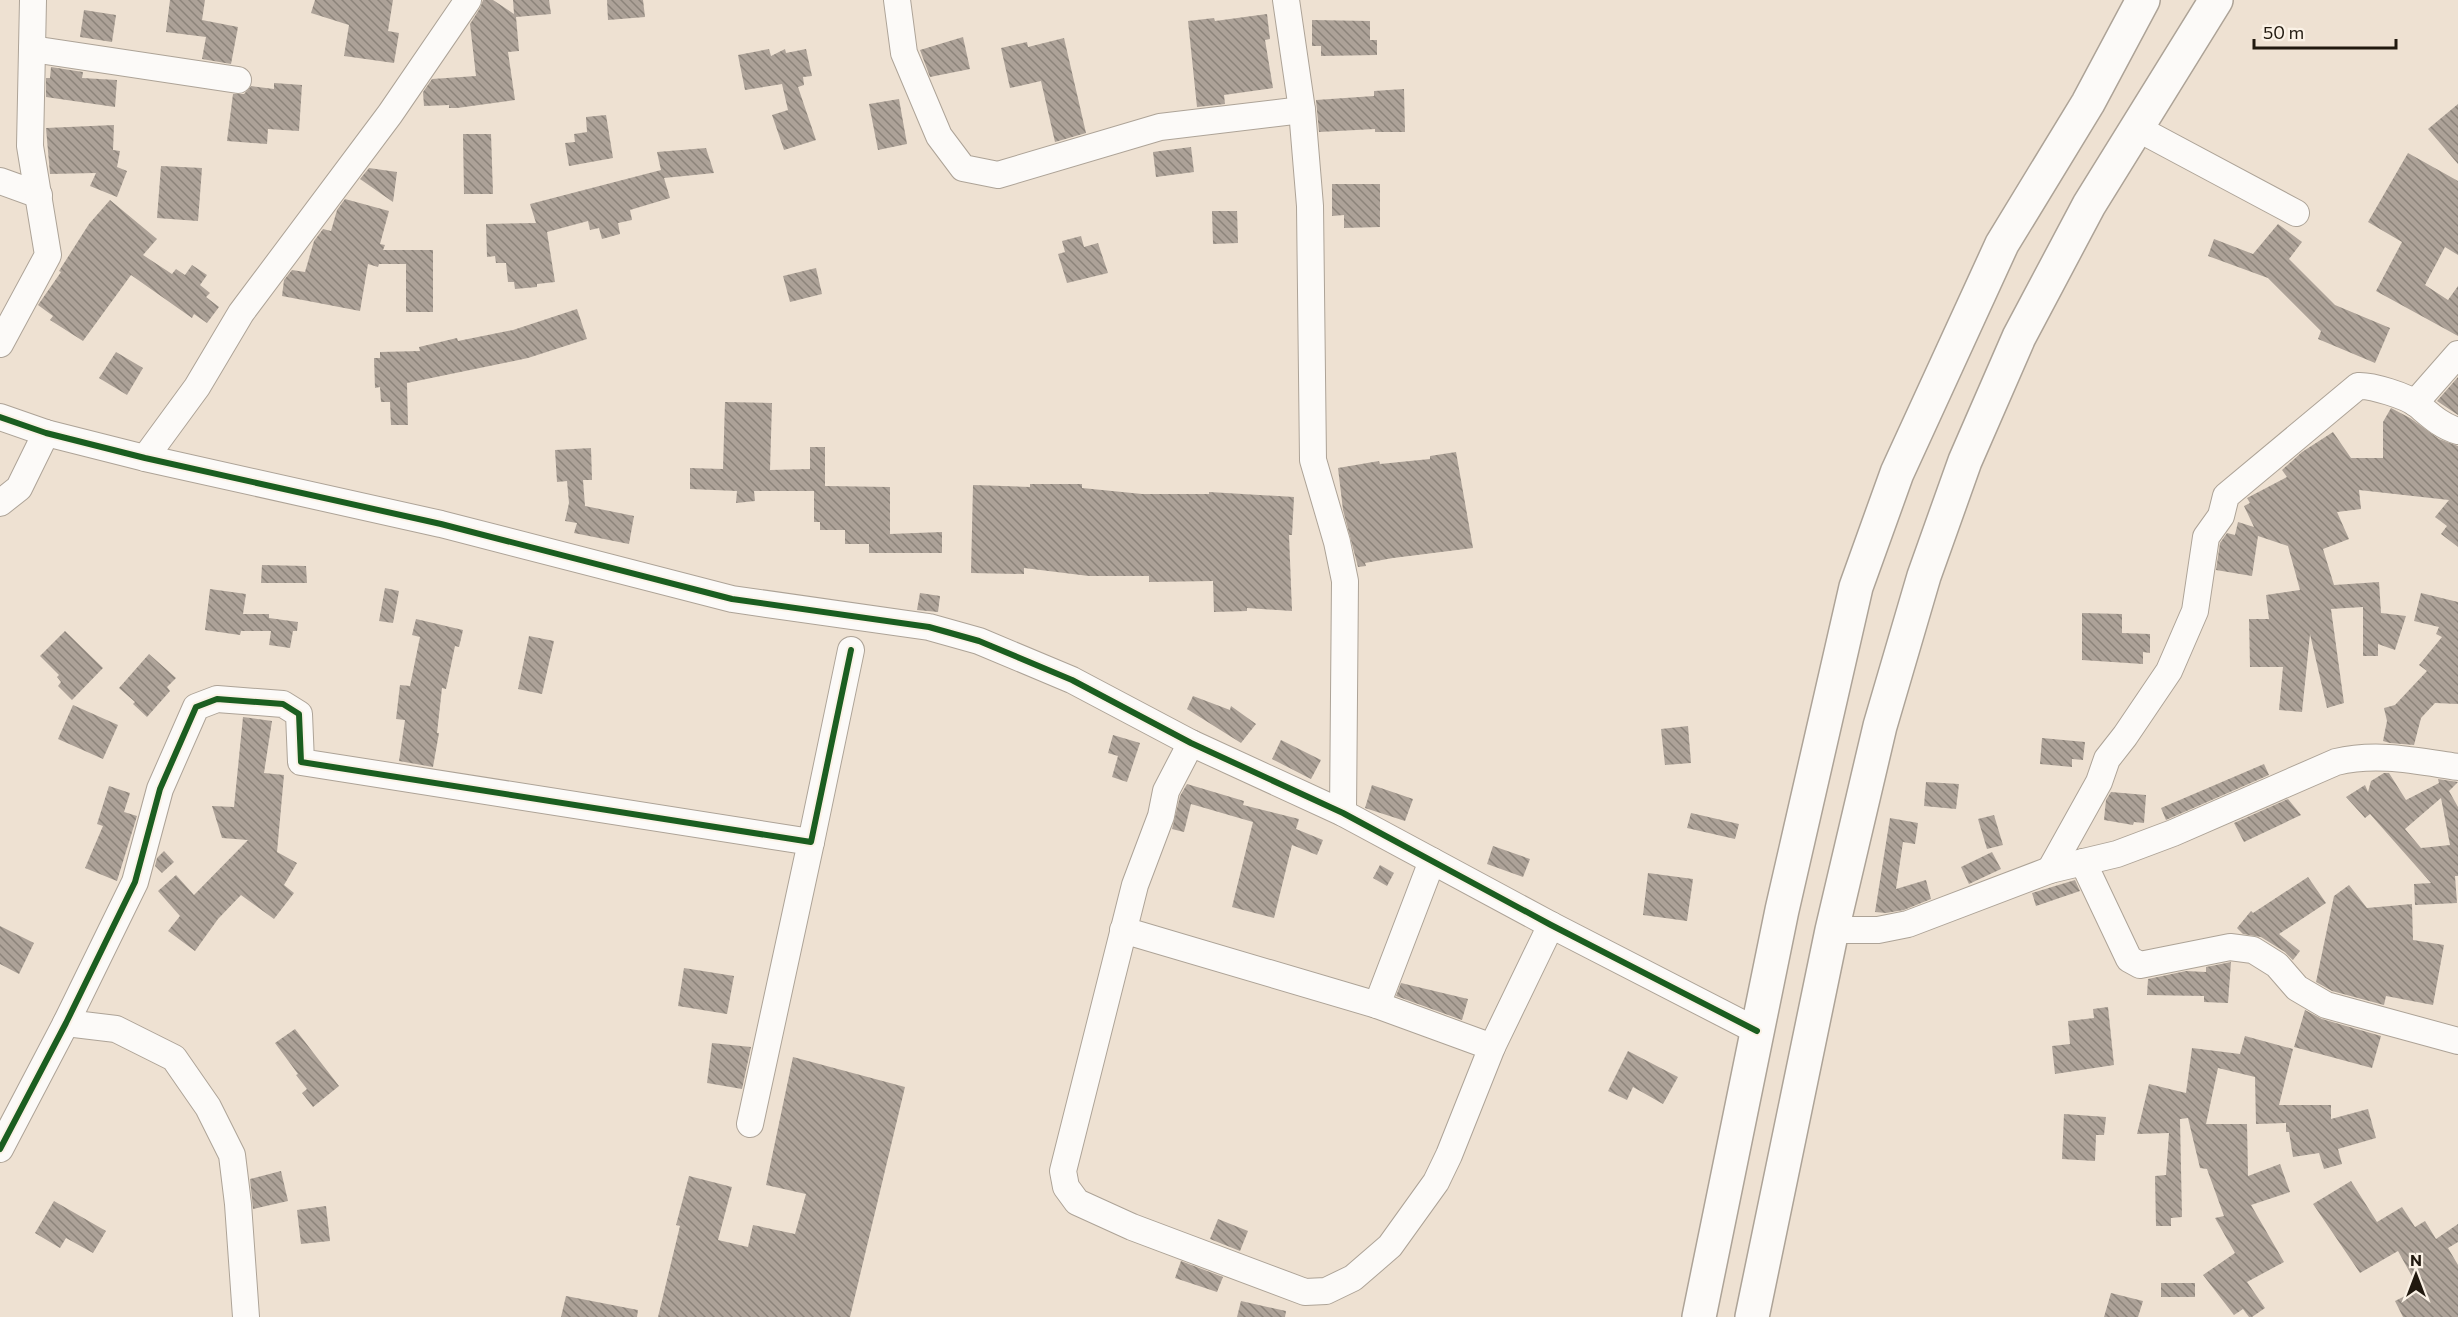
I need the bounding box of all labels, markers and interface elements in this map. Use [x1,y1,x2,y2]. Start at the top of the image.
scale bar [2254,12,2396,50]
text: 50 m [2263,21,2304,43]
north arrow [2386,1245,2446,1305]
text: N [2410,1250,2422,1269]

